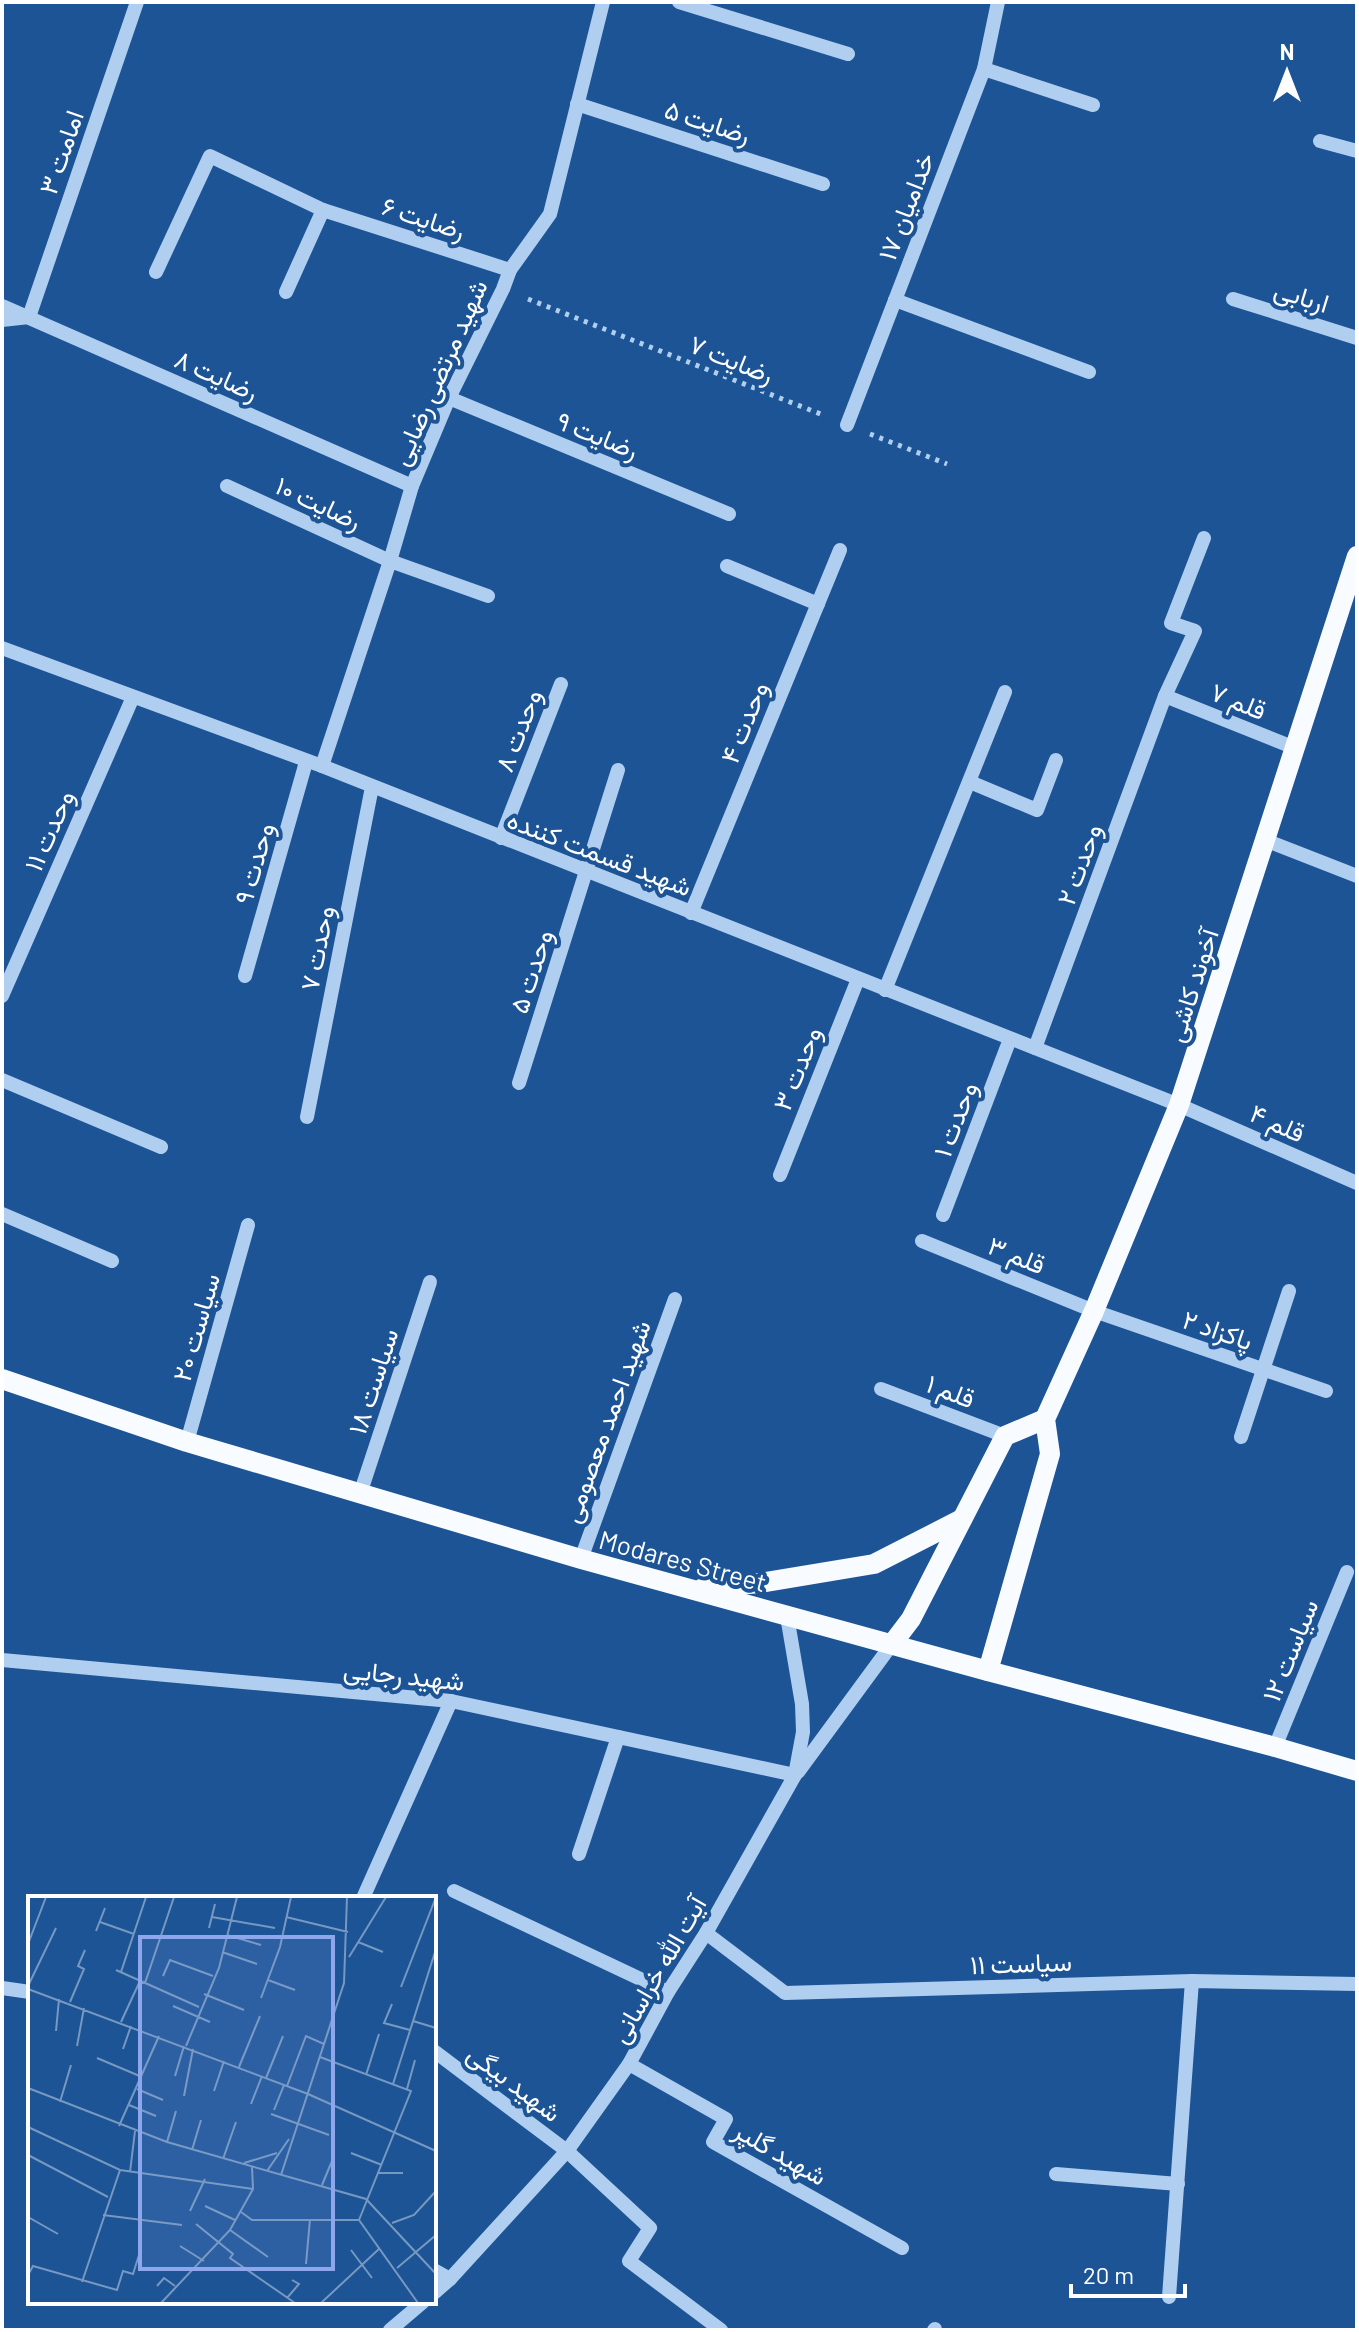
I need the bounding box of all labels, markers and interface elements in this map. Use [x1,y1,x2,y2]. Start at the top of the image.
north arrow [1247,32,1327,112]
text: N [1280,38,1294,64]
street label: رضایت ۵ [661,93,755,151]
street label: امامت ۳ [31,106,89,198]
street label: خدامیان ۱۷ [870,148,941,265]
street label: رضایت ۶ [378,189,469,247]
street label: اربابی [1270,272,1333,320]
street label: شهید مرتضی رضایی [383,274,495,471]
street label: رضایت ۷ [685,327,779,391]
street label: رضایت ۸ [170,342,264,408]
street label: رضایت ۹ [552,404,643,466]
street label: رضایت ۱۰ [270,469,367,537]
street label: قلم ۷ [1206,675,1271,728]
street label: وحدت ۴ [713,677,775,768]
street label: وحدت ۸ [487,684,549,776]
street label: وحدت ۱۱ [16,785,81,876]
street label: شهید قسمت کننده [503,803,697,903]
street label: وحدت ۹ [227,819,281,908]
street label: وحدت ۲ [1049,819,1109,910]
street label: وحدت ۷ [293,903,341,994]
street label: آخوند کاشی [1158,923,1226,1046]
street label: وحدت ۵ [502,925,560,1017]
street label: وحدت ۳ [765,1021,829,1115]
street label: وحدت ۱ [926,1077,984,1162]
street label: قلم ۴ [1245,1096,1310,1150]
street label: قلم ۳ [983,1229,1050,1282]
street label: سیاست ۲۰ [165,1269,226,1385]
street label: پاکزاد ۲ [1178,1303,1257,1359]
street label: شهید احمد معصومی [554,1316,658,1527]
street label: سیاست ۱۸ [340,1324,405,1438]
street label: قلم ۱ [921,1367,980,1416]
street label: Modares Street [596,1523,770,1597]
street label: سیاست ۱۲ [1254,1594,1324,1706]
street label: شهید رجایی [342,1652,466,1698]
street label: آیت الله خراسانی [602,1888,714,2049]
inset map [28,1896,436,2304]
street label: سیاست ۱۱ [970,1945,1072,1980]
street label: شهید بیگی [461,2037,568,2129]
street label: شهید گلپر [726,2113,833,2194]
scale bar [1071,2248,1185,2298]
text: 20 m [1083,2260,1134,2289]

